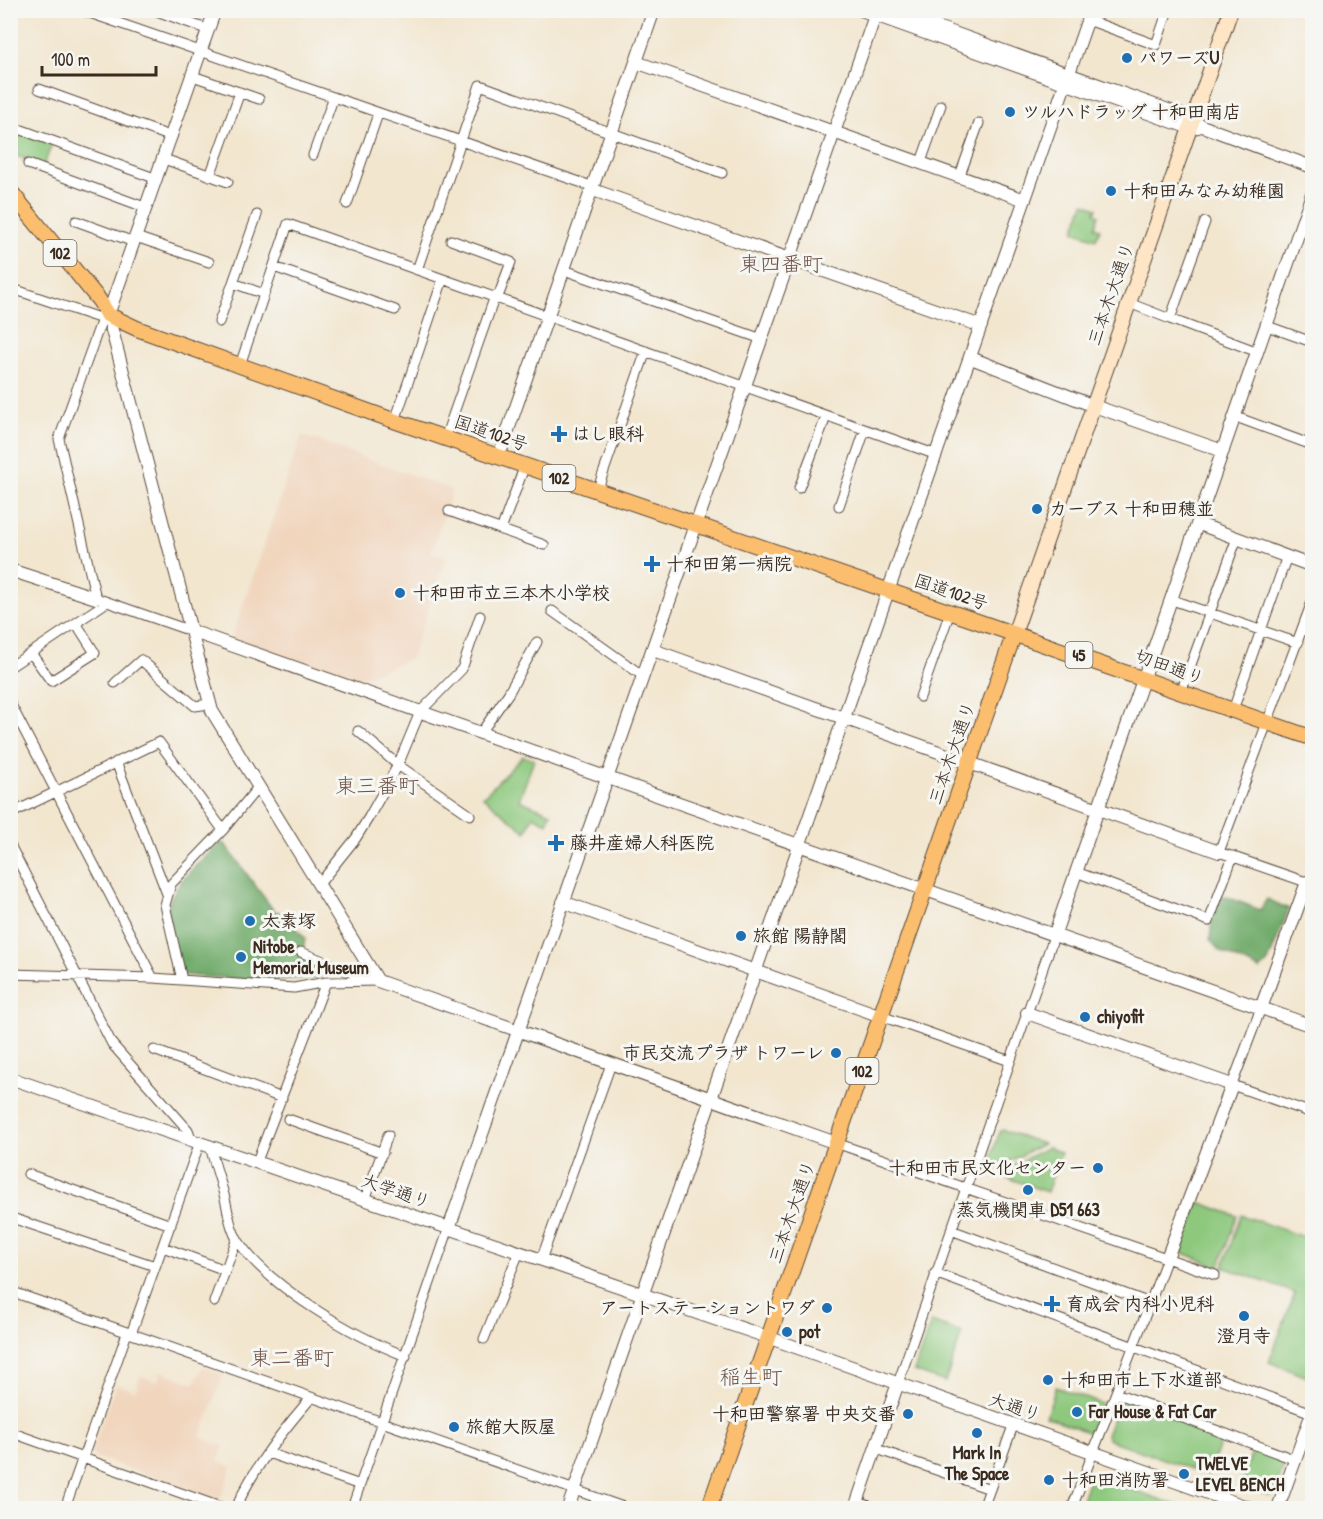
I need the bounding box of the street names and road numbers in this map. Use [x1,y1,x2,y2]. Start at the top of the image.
street label: 三本木大通り [1081,239,1140,349]
road number: 102 [44,240,76,266]
street label: 国道102号 [451,408,532,457]
road number: 102 [542,465,576,491]
street label: 国道102号 [911,567,992,616]
road number: 45 [1066,642,1092,668]
street label: 切田通り [1132,642,1208,691]
street label: 三本木大通り [922,698,981,808]
road number: 102 [846,1058,878,1084]
street label: 三本木大通り [762,1157,821,1267]
street label: 大学通り [358,1167,434,1214]
street label: 大通り [986,1386,1045,1427]

